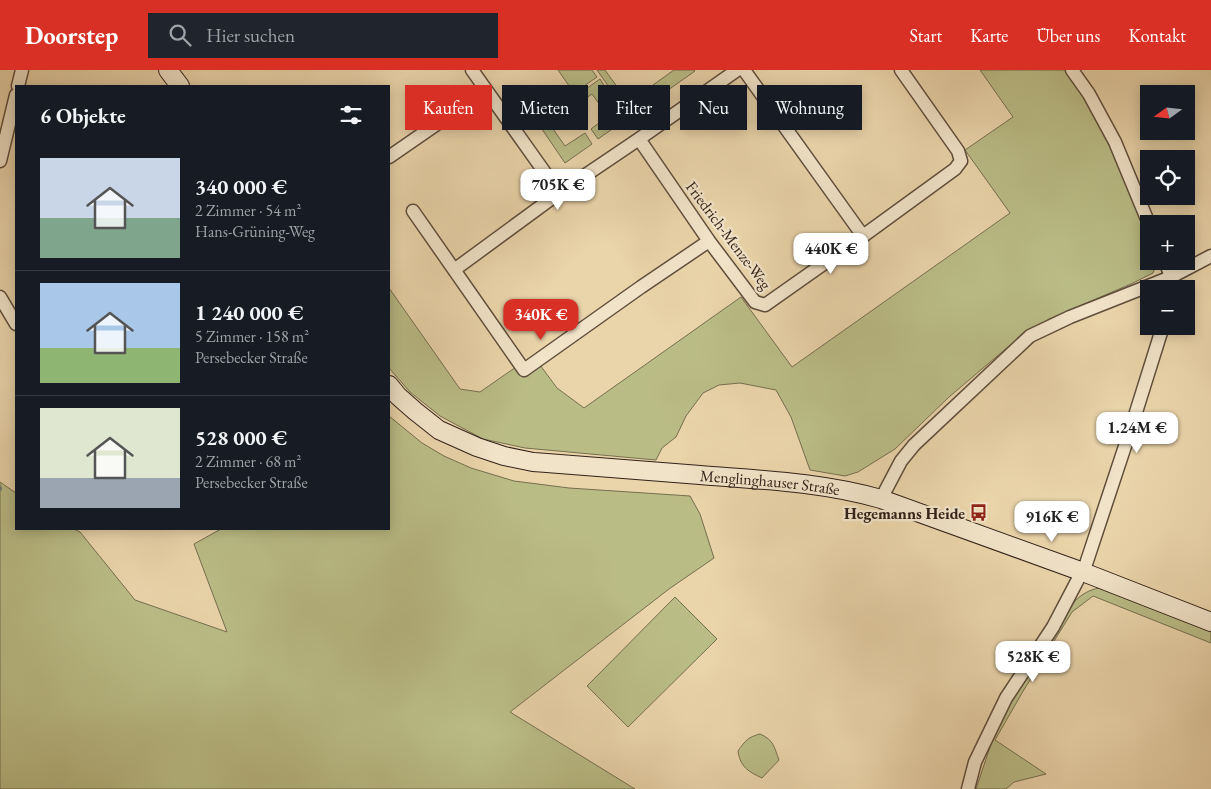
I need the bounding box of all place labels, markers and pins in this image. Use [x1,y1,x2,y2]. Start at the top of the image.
pin: 705K € [517,168,599,211]
pin: 440K € [790,232,872,275]
pin: 340K € [500,298,582,341]
pin: 1.24M € [1091,412,1183,454]
pin: 916K € [1011,500,1093,543]
place label: Hegemanns Heide [844,503,965,524]
bus stop icon: Hegemanns Heide [969,503,989,523]
pin: 528K € [992,640,1074,683]

